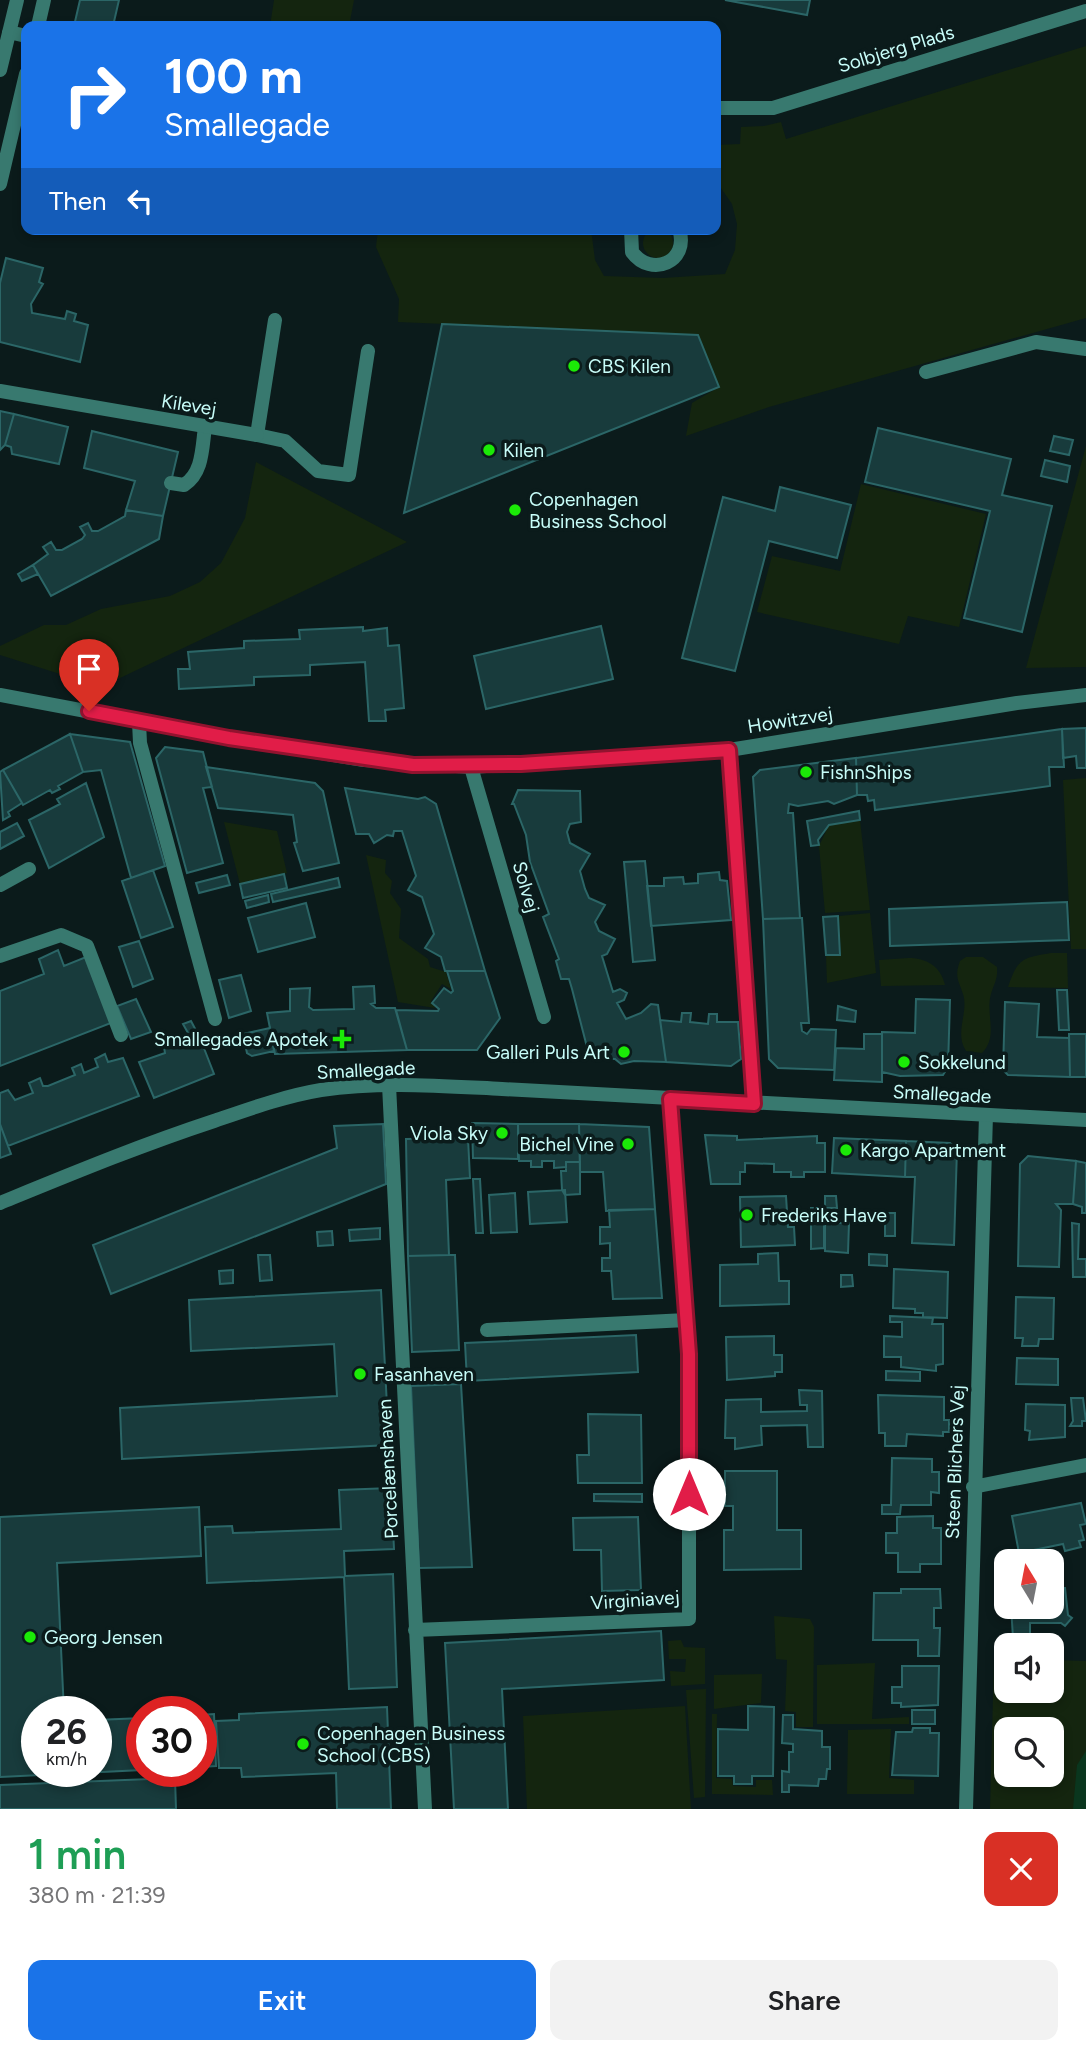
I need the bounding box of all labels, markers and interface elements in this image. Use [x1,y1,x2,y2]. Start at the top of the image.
street label: Solbjerg Plads [835,20,957,78]
text: 100 m [164,46,303,105]
icon: right [49,49,140,140]
text: Smallegade [164,106,330,144]
icon: left [121,182,159,220]
text: Then [49,185,107,217]
place label: CBS Kilen [588,355,671,378]
marker: CBS Kilen [566,358,582,374]
street label: Kilevej [160,389,218,421]
place label: Kilen [503,439,544,462]
marker: Kilen [481,442,497,458]
place label: Copenhagen Business School [529,488,667,533]
marker: Copenhagen Business School [507,502,523,518]
pin [59,639,119,711]
icon: arrive [70,650,108,688]
street label: Howitzvej [746,702,834,738]
place label: FishnShips [820,761,912,784]
marker: FishnShips [798,764,814,780]
street label: Solvej [508,859,544,915]
place label: Smallegades Apotek [154,1028,329,1051]
marker: Smallegades Apotek [334,1031,350,1047]
place label: Galleri Puls Art [486,1041,610,1064]
marker: Galleri Puls Art [616,1044,632,1060]
place label: Sokkelund [918,1051,1006,1074]
marker: Sokkelund [896,1054,912,1070]
street label: Smallegade [316,1056,416,1084]
street label: Smallegade [892,1080,992,1108]
place label: Viola Sky [410,1122,488,1145]
marker: Viola Sky [494,1125,510,1141]
place label: Bichel Vine [519,1133,614,1156]
marker: Bichel Vine [620,1136,636,1152]
place label: Kargo Apartment [860,1139,1006,1162]
marker: Kargo Apartment [838,1142,854,1158]
place label: Frederiks Have [761,1204,887,1227]
marker: Frederiks Have [739,1207,755,1223]
place label: Fasanhaven [374,1363,474,1386]
marker: Fasanhaven [352,1366,368,1382]
street label: Steen Blichers Vej [941,1385,969,1539]
street label: Porcelænshaven [373,1398,403,1540]
position arrow [652,1457,726,1531]
north arrow [994,1549,1064,1619]
map controls [994,1549,1064,1787]
street label: Virginiavej [590,1585,680,1615]
place label: Georg Jensen [44,1626,163,1649]
marker: Georg Jensen [22,1629,38,1645]
button: sound [994,1633,1064,1703]
speed limit sign: 30 [126,1696,217,1787]
text: 26 [46,1711,87,1753]
button: search [994,1717,1064,1787]
place label: Copenhagen Business School (CBS) [317,1722,505,1767]
marker: Copenhagen Business School (CBS) [295,1736,311,1752]
text: km/h [46,1748,87,1770]
text: 1 min [28,1829,126,1880]
button: close [984,1832,1058,1906]
text: 380 m · 21:39 [28,1881,166,1909]
button: Exit [28,1960,536,2040]
button: Share [550,1960,1058,2040]

